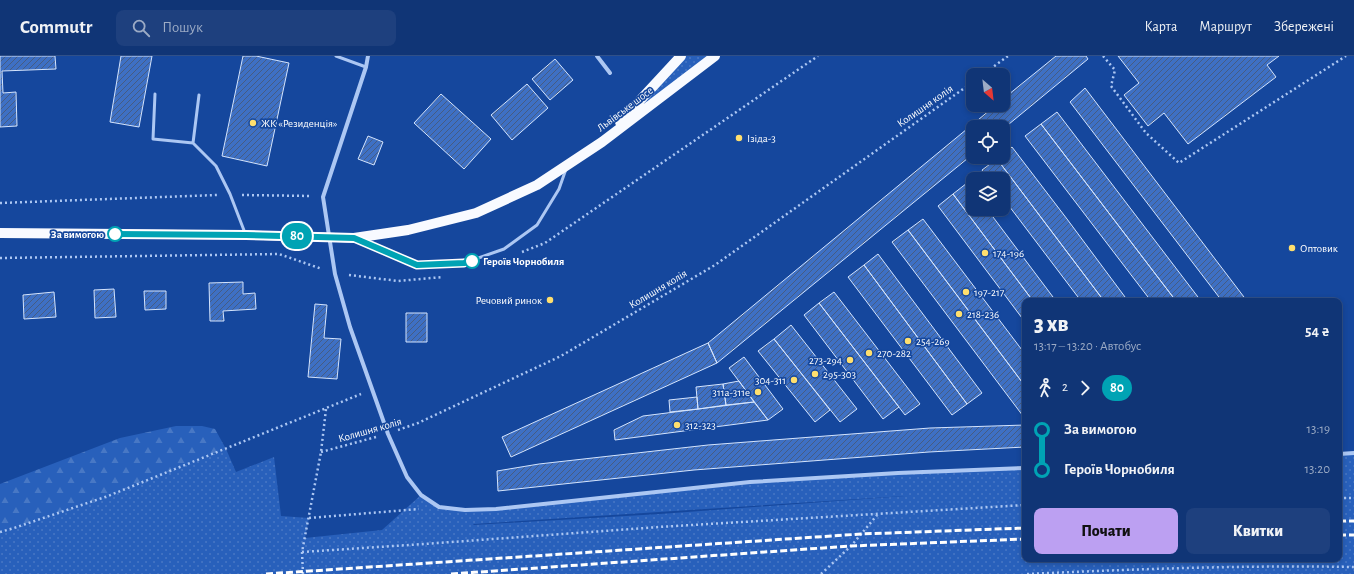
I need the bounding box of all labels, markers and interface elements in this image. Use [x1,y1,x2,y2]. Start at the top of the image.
search box [116,10,396,46]
icon: search [130,17,152,39]
text: Commutr [20,18,92,37]
text: Пошук [162,20,203,35]
text: Карта [1144,20,1177,34]
text: Маршрут [1199,20,1252,34]
text: Збережені [1274,20,1334,34]
north arrow [966,68,1010,112]
map controls [966,68,1010,216]
street label: Колишня колія [895,83,955,129]
street label: Львівське шосе [595,84,655,134]
marker: ЖК «Резиденція» [248,118,258,128]
place label: ЖК «Резиденція» [261,118,337,129]
button: locate [966,120,1010,164]
marker: Ізіда-3 [734,133,744,143]
place label: Ізіда-3 [747,133,776,144]
button: layers [966,172,1010,216]
line badge: 80 [279,223,315,249]
marker: За вимогою [107,226,123,242]
place label: За вимогою [51,229,104,240]
text: 80 [290,229,304,243]
marker: Оптовик [1287,243,1297,253]
place label: Оптовик [1300,243,1338,254]
marker: 174-196 [980,248,990,258]
place label: 174-196 [993,248,1024,259]
marker: Героїв Чорнобиля [464,253,480,269]
place label: Героїв Чорнобиля [483,256,564,267]
street label: Колишня колія [627,267,689,311]
marker: 197-217 [961,287,971,297]
place label: 197-217 [974,287,1005,298]
place label: Речовий ринок [476,295,542,306]
marker: Речовий ринок [545,295,555,305]
marker: 218-236 [954,309,964,319]
place label: 218-236 [967,309,999,320]
text: 3 хв [1034,313,1068,335]
text: 54 ₴ [1305,324,1330,339]
marker: 254-269 [903,336,913,346]
place label: 254-269 [916,336,950,347]
text: 13:17 – 13:20 · Автобус [1034,340,1141,353]
marker: 270-282 [864,348,874,358]
place label: 270-282 [877,348,911,359]
place label: 273-294 [809,355,842,366]
marker: 273-294 [845,355,855,365]
marker: 295-303 [810,369,820,379]
place label: 295-303 [823,369,856,380]
place label: 304-311 [755,375,786,386]
marker: 304-311 [789,375,799,385]
icon: walk [1034,377,1056,399]
icon: forward [1074,377,1096,399]
text: 2 [1062,381,1068,394]
text: 80 [1110,381,1124,395]
place label: 311а-311е [712,387,750,398]
marker: 311а-311е [753,387,763,397]
street label: Колишня колія [337,416,403,444]
marker: 312-323 [672,420,682,430]
place label: 312-323 [685,420,716,431]
text: За вимогою [1064,422,1137,437]
text: 13:19 [1307,423,1330,436]
text: Героїв Чорнобиля [1064,462,1175,477]
text: 13:20 [1304,463,1330,476]
button: Почати [1034,508,1178,554]
button: Квитки [1186,508,1330,554]

